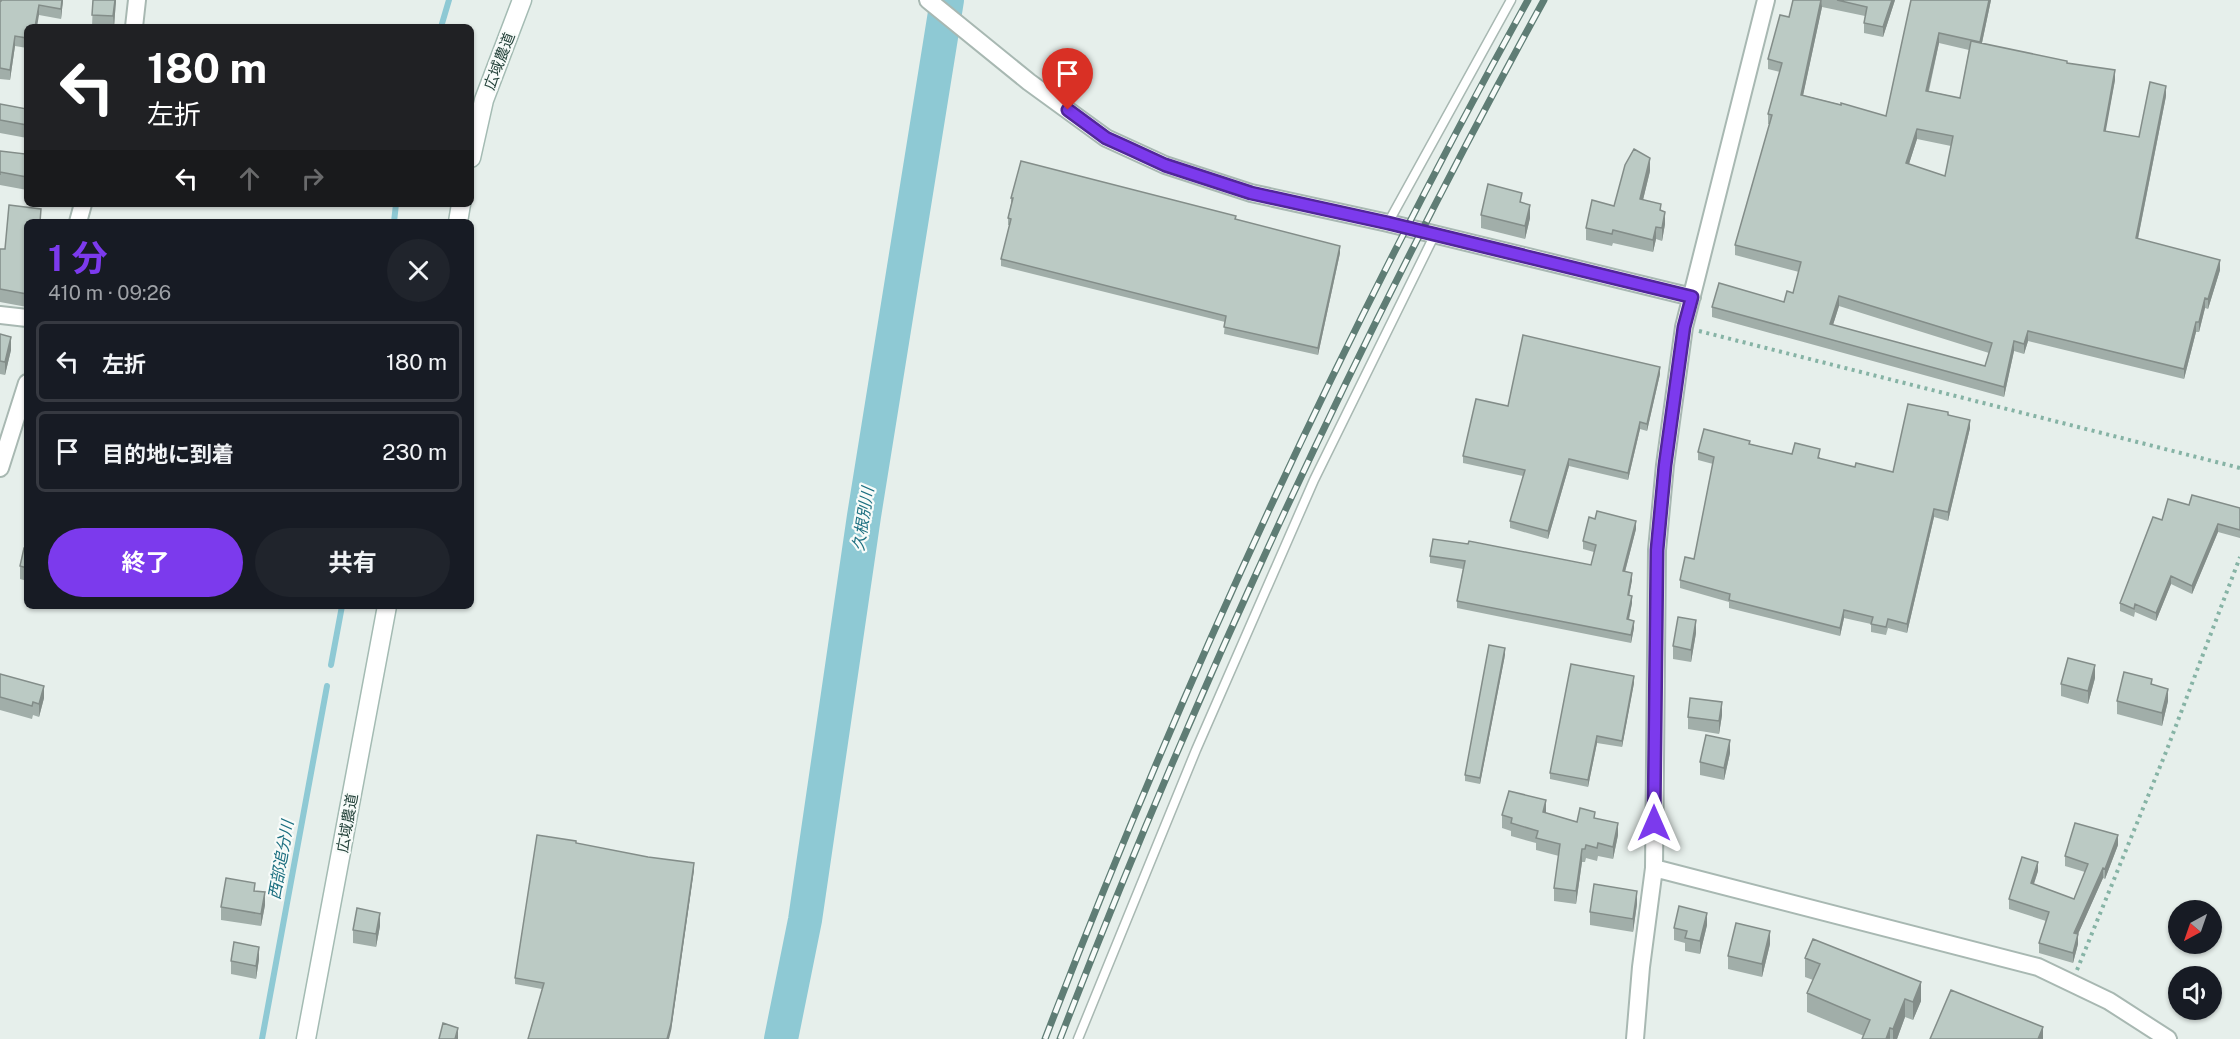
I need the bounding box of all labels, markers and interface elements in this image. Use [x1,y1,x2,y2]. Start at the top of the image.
street label: 広域農道 [480,30,518,92]
text: 180 m [147,43,267,92]
icon: left [48,48,126,126]
pin [1042,48,1093,110]
icon: arrive [1051,57,1084,90]
text: 左折 [147,98,201,130]
icon: left [170,162,203,195]
icon: ahead [233,162,266,195]
icon: right [296,162,329,195]
text: 1 分 [48,237,108,279]
button: close [387,239,450,302]
text: 410 m · 09:26 [48,281,171,305]
icon: left [51,345,84,378]
text: 180 m [386,349,447,375]
text: 左折 [102,351,146,377]
icon: arrive [51,435,84,468]
text: 230 m [382,439,447,465]
text: 目的地に到着 [102,441,234,467]
water label: 久根別川 [849,484,878,552]
button: 終了 [48,528,243,597]
button: 共有 [255,528,450,597]
position arrow [1622,791,1686,855]
street label: 広域農道 [333,792,361,854]
water label: 西部追分川 [265,817,298,901]
north arrow [2168,900,2222,954]
map controls [2168,900,2222,1020]
button: sound [2168,966,2222,1020]

